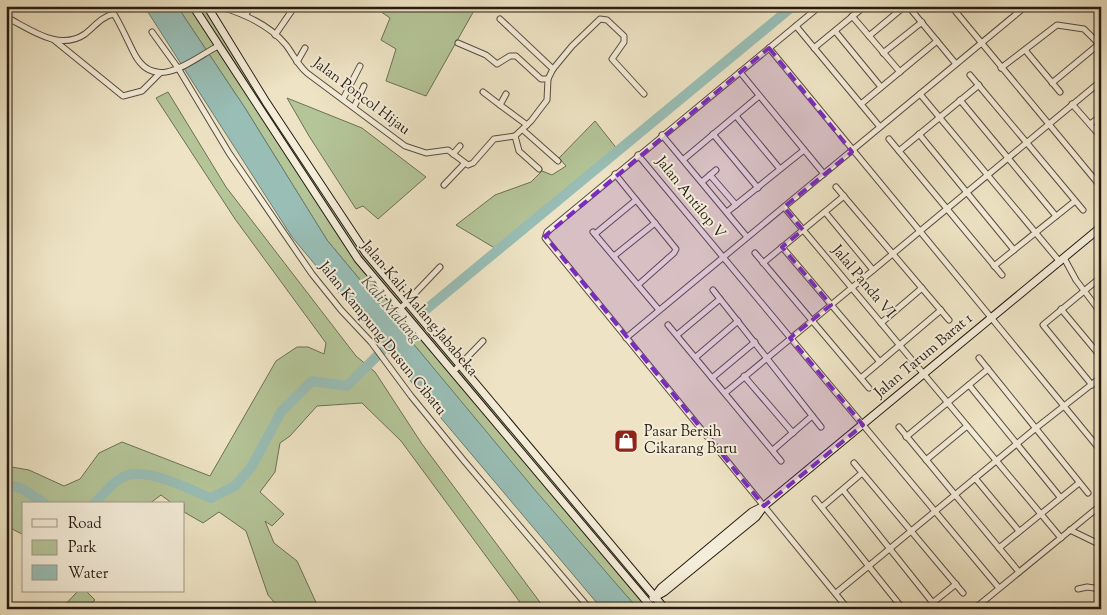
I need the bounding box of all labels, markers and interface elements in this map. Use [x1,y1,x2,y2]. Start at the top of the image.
street label: Jalan Poncol Hijau [307,53,414,141]
street label: Jalan Antilop V [650,152,730,244]
street label: Jalan Kali Malang Jababeka [357,238,481,380]
street label: Jalal Panda VI [826,240,900,323]
street label: Jalan Kampung Dusun Cibatu [313,257,451,421]
water label: Kali Malang [356,273,424,347]
street label: Jalan Tarum Barat 1 [870,309,978,404]
place label: Pasar Bersih Cikarang Baru [644,422,738,460]
shop icon: Pasar Bersih Cikarang Baru [613,428,639,454]
legend [22,502,185,592]
text: Road [68,514,102,535]
text: Park [68,538,97,559]
text: Water [68,564,109,585]

